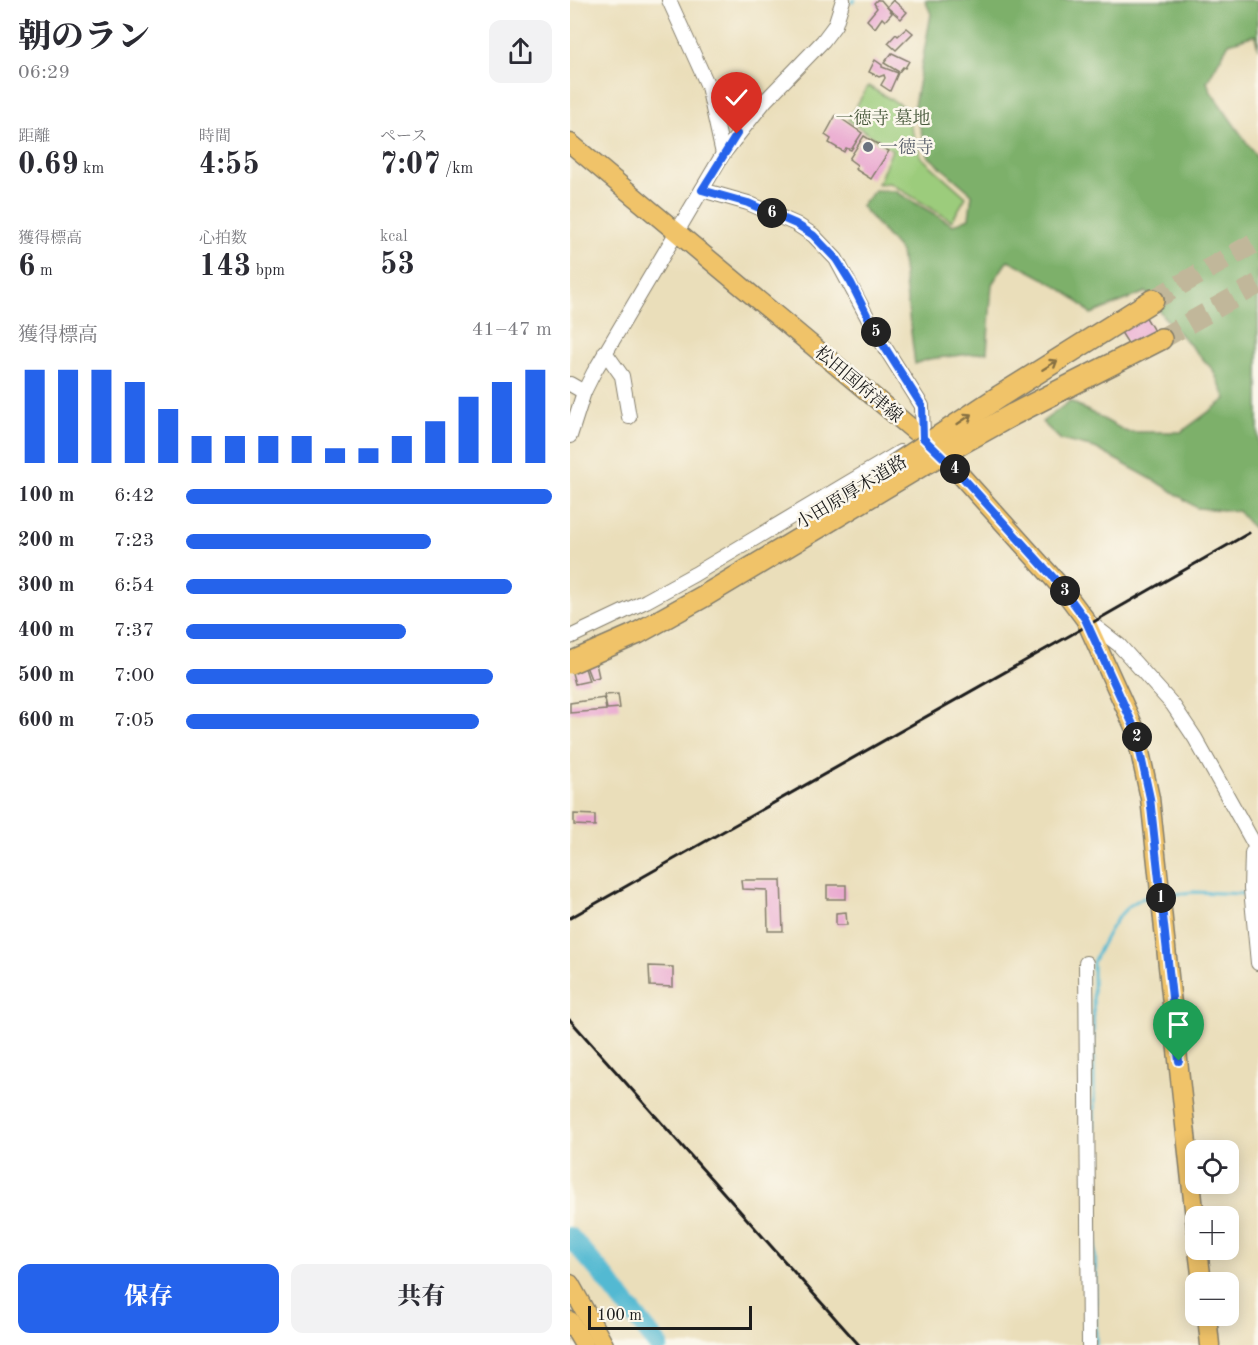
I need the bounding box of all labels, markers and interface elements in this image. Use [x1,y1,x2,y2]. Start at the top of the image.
button: share [489,20,552,83]
text: 朝のラン [18,22,150,55]
text: 06:29 [18,63,70,83]
pin [711,72,762,134]
icon: check [720,81,753,114]
park label: 一徳寺 墓地 [835,108,931,128]
text: 距離 [18,129,50,145]
text: 時間 [199,129,231,145]
text: ペース [380,129,427,145]
place label: 一徳寺 [880,137,934,157]
marker: 一徳寺 [861,140,875,154]
text: 0.69 [18,150,79,180]
text: 4:55 [199,150,260,180]
text: 7:07 [380,150,441,180]
text: km [79,161,104,177]
text: /km [441,161,473,177]
pin: 6 [757,198,787,228]
text: 6 [767,205,777,221]
text: kcal [380,229,408,245]
text: 獲得標高 [18,231,82,247]
text: 心拍数 [199,231,247,247]
text: 53 [380,250,415,280]
text: 6 [18,252,35,282]
text: 143 [199,252,251,282]
text: m [35,263,53,279]
text: bpm [251,263,285,279]
pin: 5 [861,317,891,347]
text: 41–47 m [472,320,552,340]
text: 5 [871,324,881,340]
text: 獲得標高 [18,326,98,346]
street label: 松田国府津線 [811,342,907,426]
one-way arrow [1041,358,1058,370]
one-way arrow [956,413,973,425]
street label: 小田原厚木道路 [792,451,910,533]
pin: 4 [940,454,970,484]
text: 4 [950,461,960,477]
text: 100 m [18,486,74,506]
text: 6:42 [114,486,154,506]
text: 200 m [18,531,74,551]
text: 7:23 [114,531,154,551]
text: 300 m [18,576,74,596]
text: 6:54 [114,576,154,596]
pin: 3 [1050,576,1080,606]
text: 3 [1060,583,1070,599]
text: 400 m [18,621,74,641]
text: 7:37 [114,621,154,641]
text: 500 m [18,666,74,686]
text: 7:00 [114,666,154,686]
text: 600 m [18,711,74,731]
text: 7:05 [114,711,154,731]
pin: 2 [1122,722,1152,752]
text: 2 [1132,729,1142,745]
pin: 1 [1146,883,1176,913]
text: 1 [1156,890,1166,906]
pin [1153,999,1204,1061]
icon: arrive [1162,1008,1195,1041]
map controls [1185,1140,1239,1326]
button: locate [1185,1140,1239,1194]
button: + [1185,1206,1239,1260]
button: 保存 [18,1264,279,1333]
button: 共有 [291,1264,552,1333]
button: − [1185,1272,1239,1326]
scale bar [588,1303,752,1330]
text: 100 m [597,1308,642,1324]

